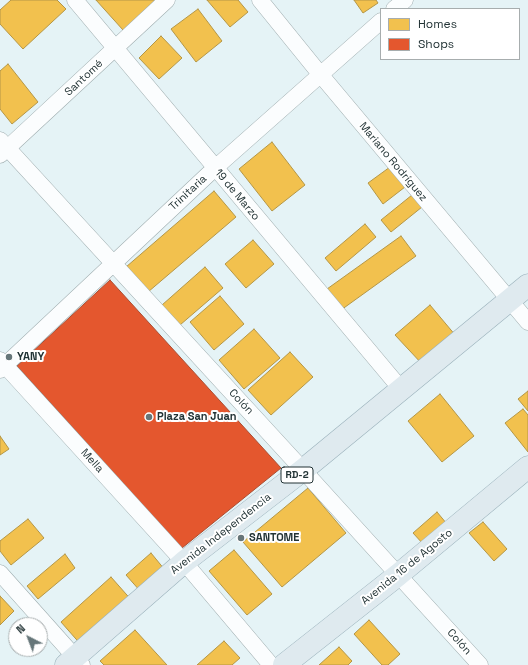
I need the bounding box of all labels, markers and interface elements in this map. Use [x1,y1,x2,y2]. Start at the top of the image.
legend [380,8,520,60]
text: Homes [418,16,457,32]
text: Shops [418,36,454,52]
street label: Santomé [62,57,106,99]
street label: Mariano Rodríguez [356,120,430,204]
street label: 19 de Marzo [212,167,262,223]
street label: Trinitaria [167,172,209,214]
place label: YANY [17,350,44,364]
marker: YANY [4,352,14,362]
street label: Colón [226,386,256,418]
place label: Plaza San Juan [157,410,237,424]
marker: Plaza San Juan [144,412,154,422]
street label: Mella [78,446,106,476]
road number: RD-2 [281,467,313,483]
street label: Avenida Independencia [168,491,274,577]
street label: Avenida 16 de Agosto [359,526,455,608]
place label: SANTOME [249,531,299,545]
marker: SANTOME [236,533,246,543]
north arrow [8,617,48,657]
text: N [13,621,28,636]
street label: Colón [444,626,474,658]

